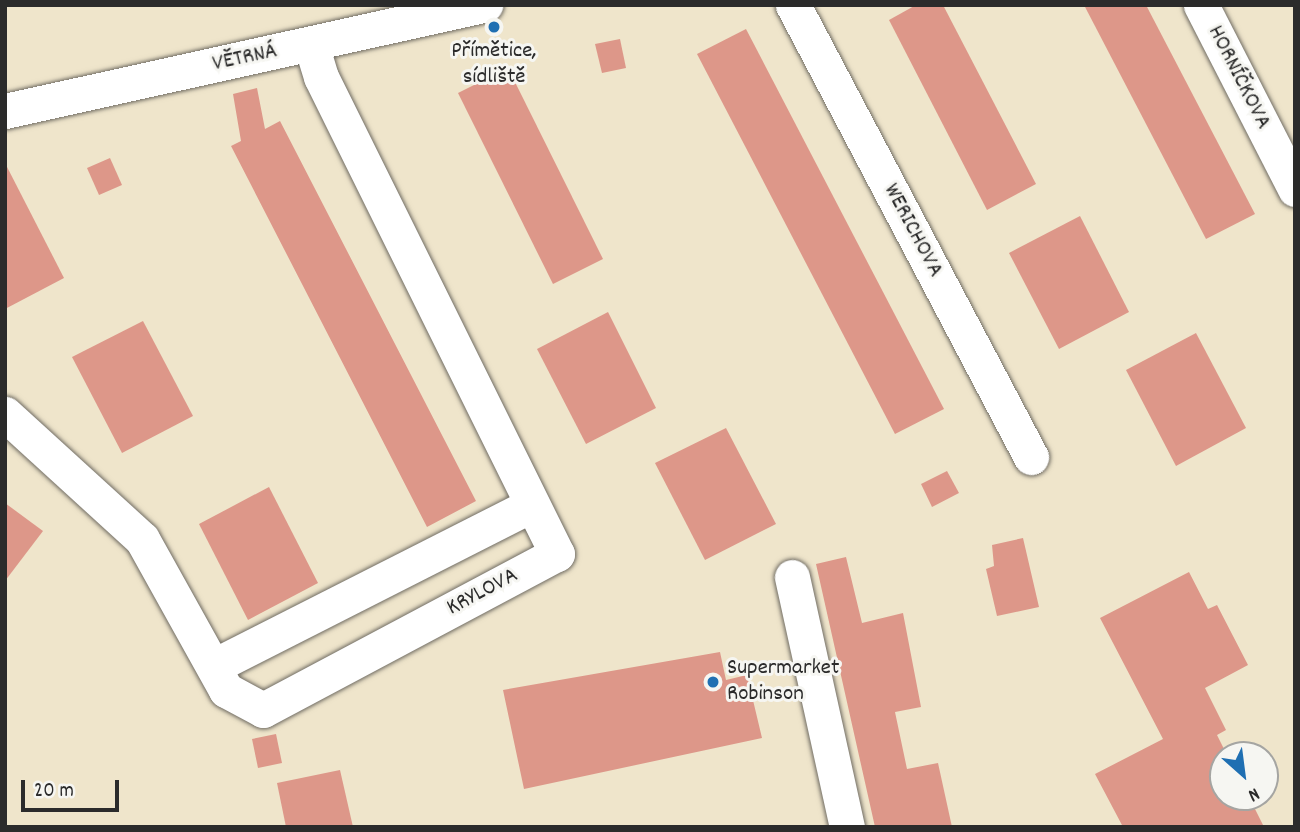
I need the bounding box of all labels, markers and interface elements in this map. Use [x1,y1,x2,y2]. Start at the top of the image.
marker: Přímětice, sídliště [486,19,502,35]
street label: HORNÍČKOVA [1200,21,1276,135]
place label: Přímětice, sídliště [451,38,537,92]
street label: VĚTRNÁ [210,39,280,79]
street label: WERICHOVA [876,180,948,282]
street label: KRYLOVA [443,563,523,623]
place label: Supermarket Robinson [727,655,839,709]
marker: Supermarket Robinson [705,674,721,690]
north arrow [1209,741,1279,811]
scale bar [24,766,122,810]
text: 20 m [34,777,74,807]
text: N [1243,779,1264,807]

